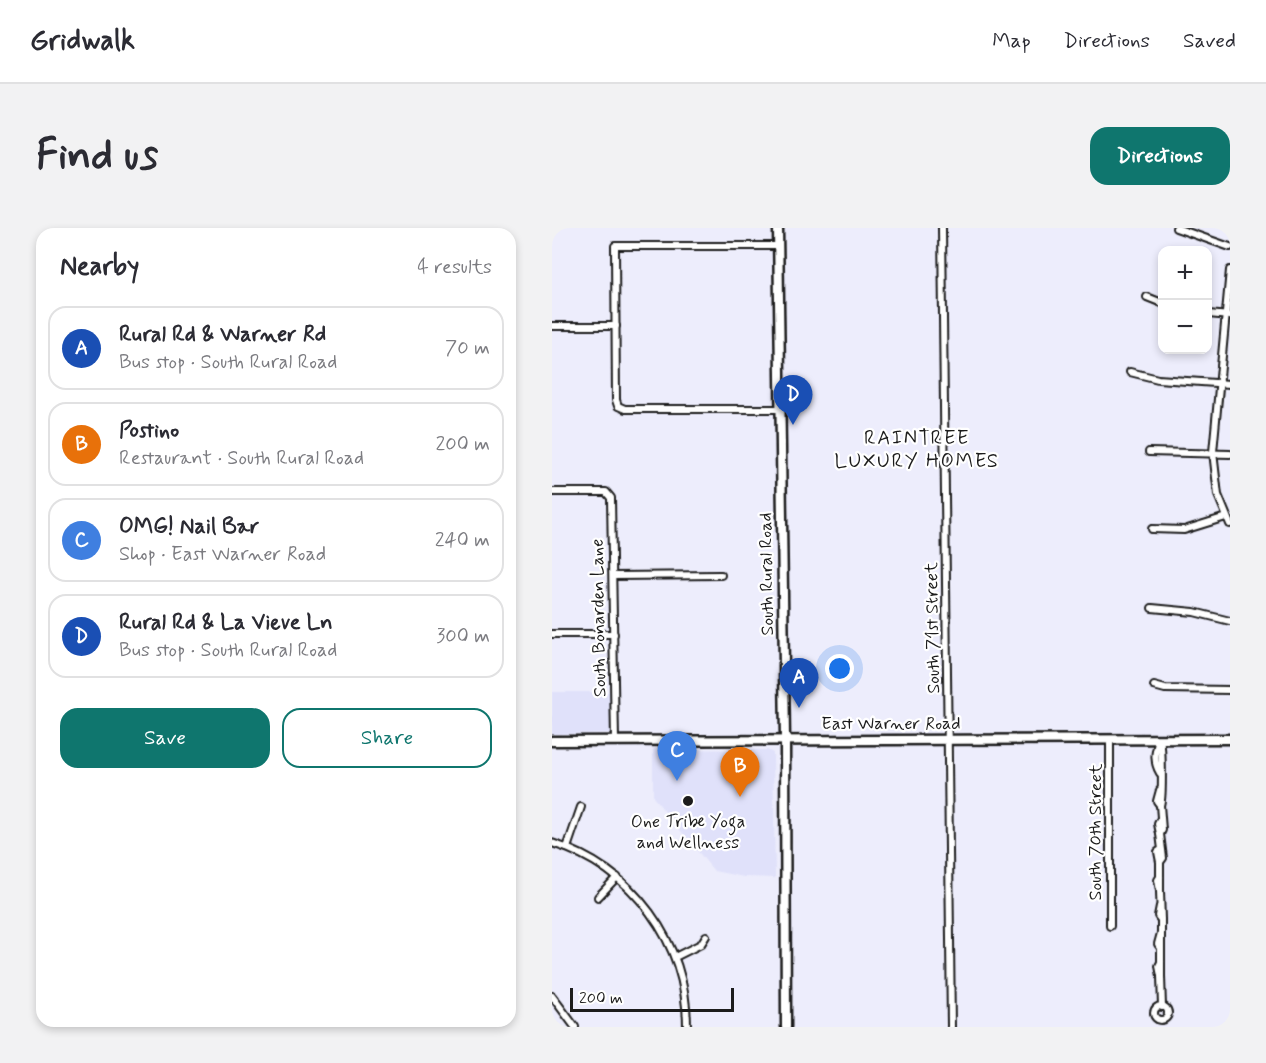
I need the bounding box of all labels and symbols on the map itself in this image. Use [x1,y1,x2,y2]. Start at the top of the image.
pin: D [774,376,812,425]
district label: RAINTREE LUXURY HOMES [835,425,999,475]
street label: South Rural Road [754,512,780,636]
street label: South Bonarden Lane [586,539,612,697]
street label: South 71st Street [920,562,946,694]
your location [825,654,854,683]
pin: A [780,658,818,708]
street label: East Warner Road [821,712,961,736]
pin: C [658,732,696,781]
pin: B [720,748,759,797]
street label: South 70th Street [1084,763,1108,900]
marker: One Tribe Yoga and Wellness [681,794,695,808]
place label: One Tribe Yoga and Wellness [631,810,745,855]
scale bar [570,985,734,1012]

